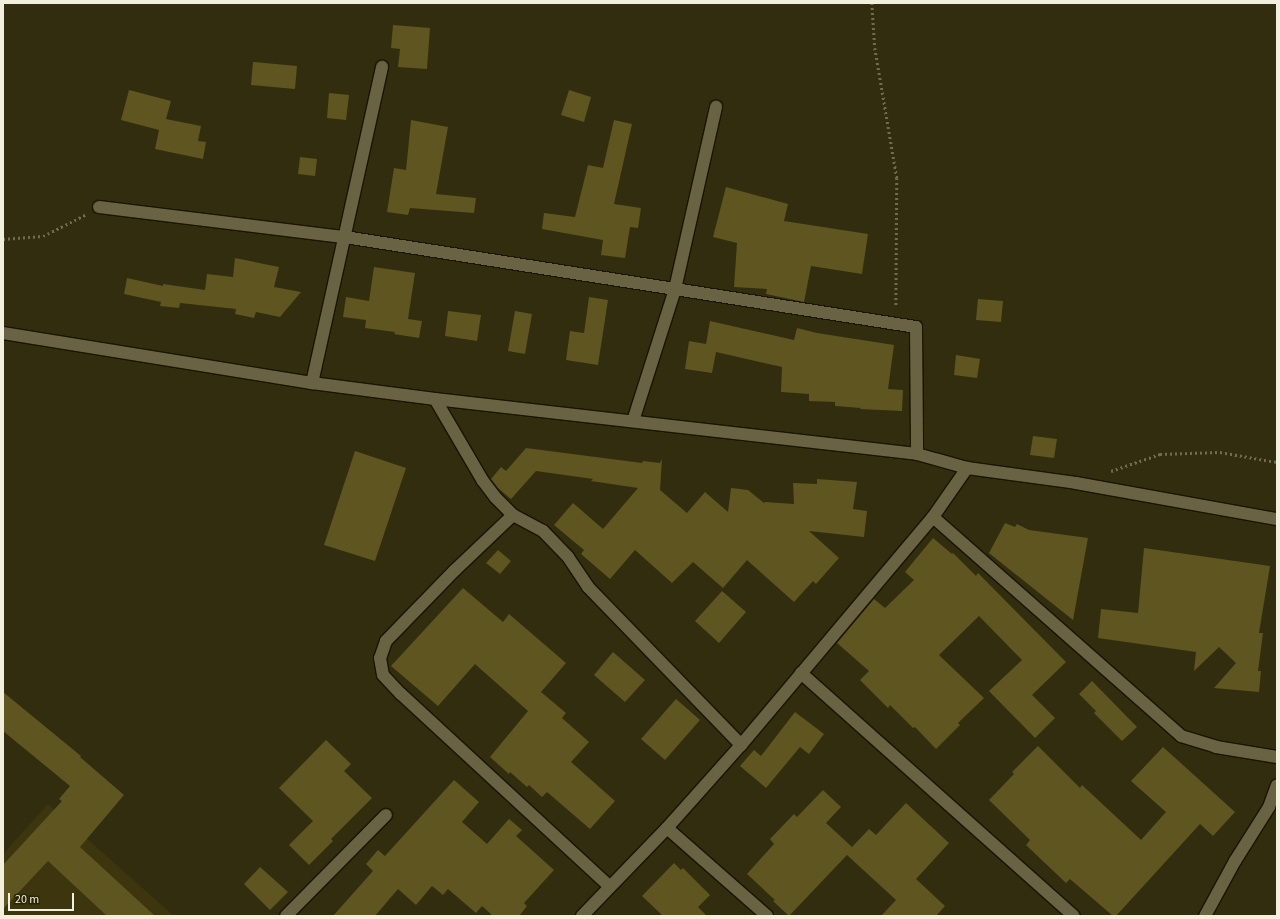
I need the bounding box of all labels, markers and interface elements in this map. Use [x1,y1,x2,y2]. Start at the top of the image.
scale bar [10,885,76,911]
text: 20 m [15,891,39,908]

